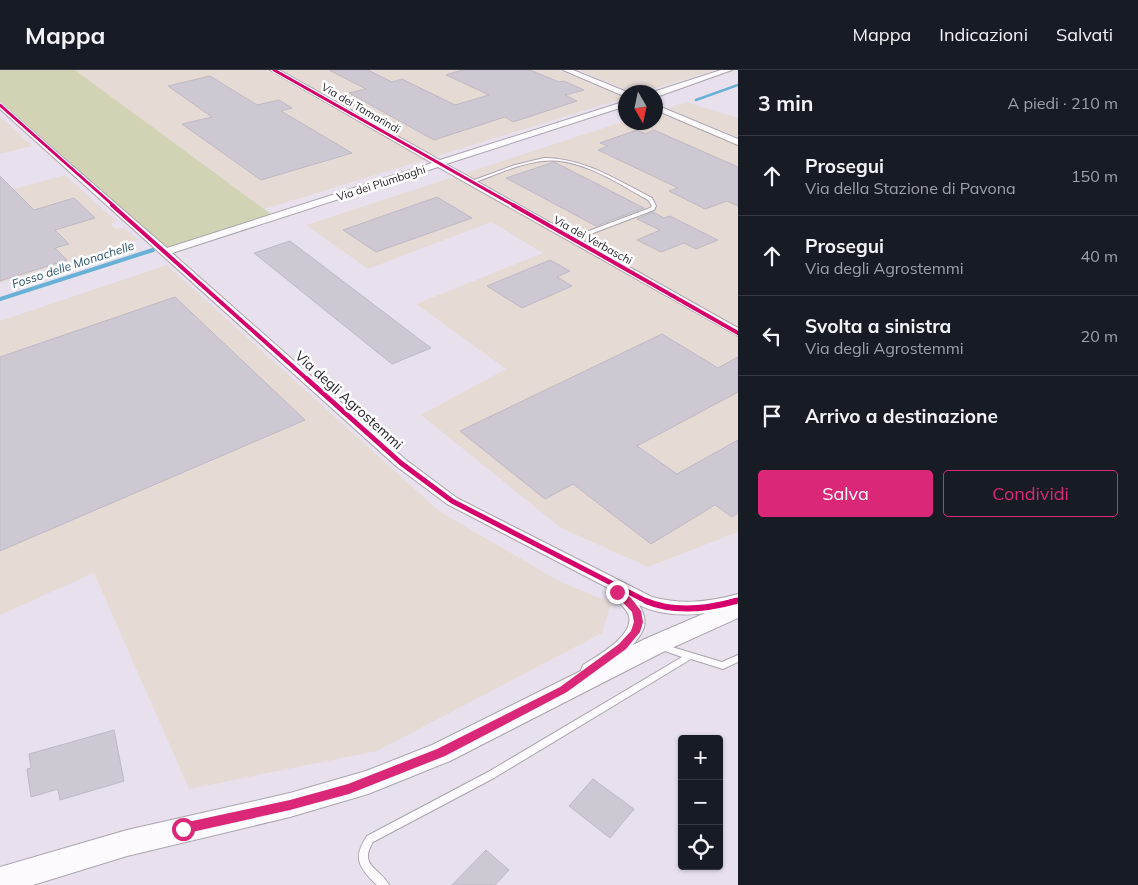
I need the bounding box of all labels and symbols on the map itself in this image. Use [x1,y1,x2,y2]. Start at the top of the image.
street label: Via dei Tamarindi [319,80,403,136]
north arrow [618,85,663,130]
street label: Via dei Plumbaghi [335,162,427,204]
street label: Via dei Verbaschi [551,213,635,267]
water label: Fosso delle Monachelle [10,238,136,291]
street label: Via degli Agrostemmi [291,347,407,453]
route end [606,581,629,604]
route start [172,818,195,841]

